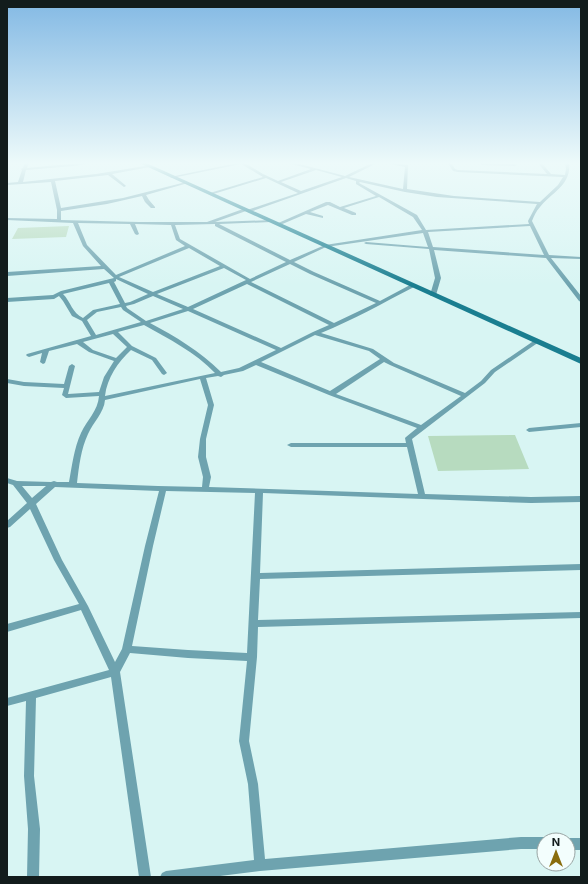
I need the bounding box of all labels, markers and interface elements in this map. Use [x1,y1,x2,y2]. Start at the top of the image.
north arrow [536,832,576,872]
text: N [552,835,560,849]

